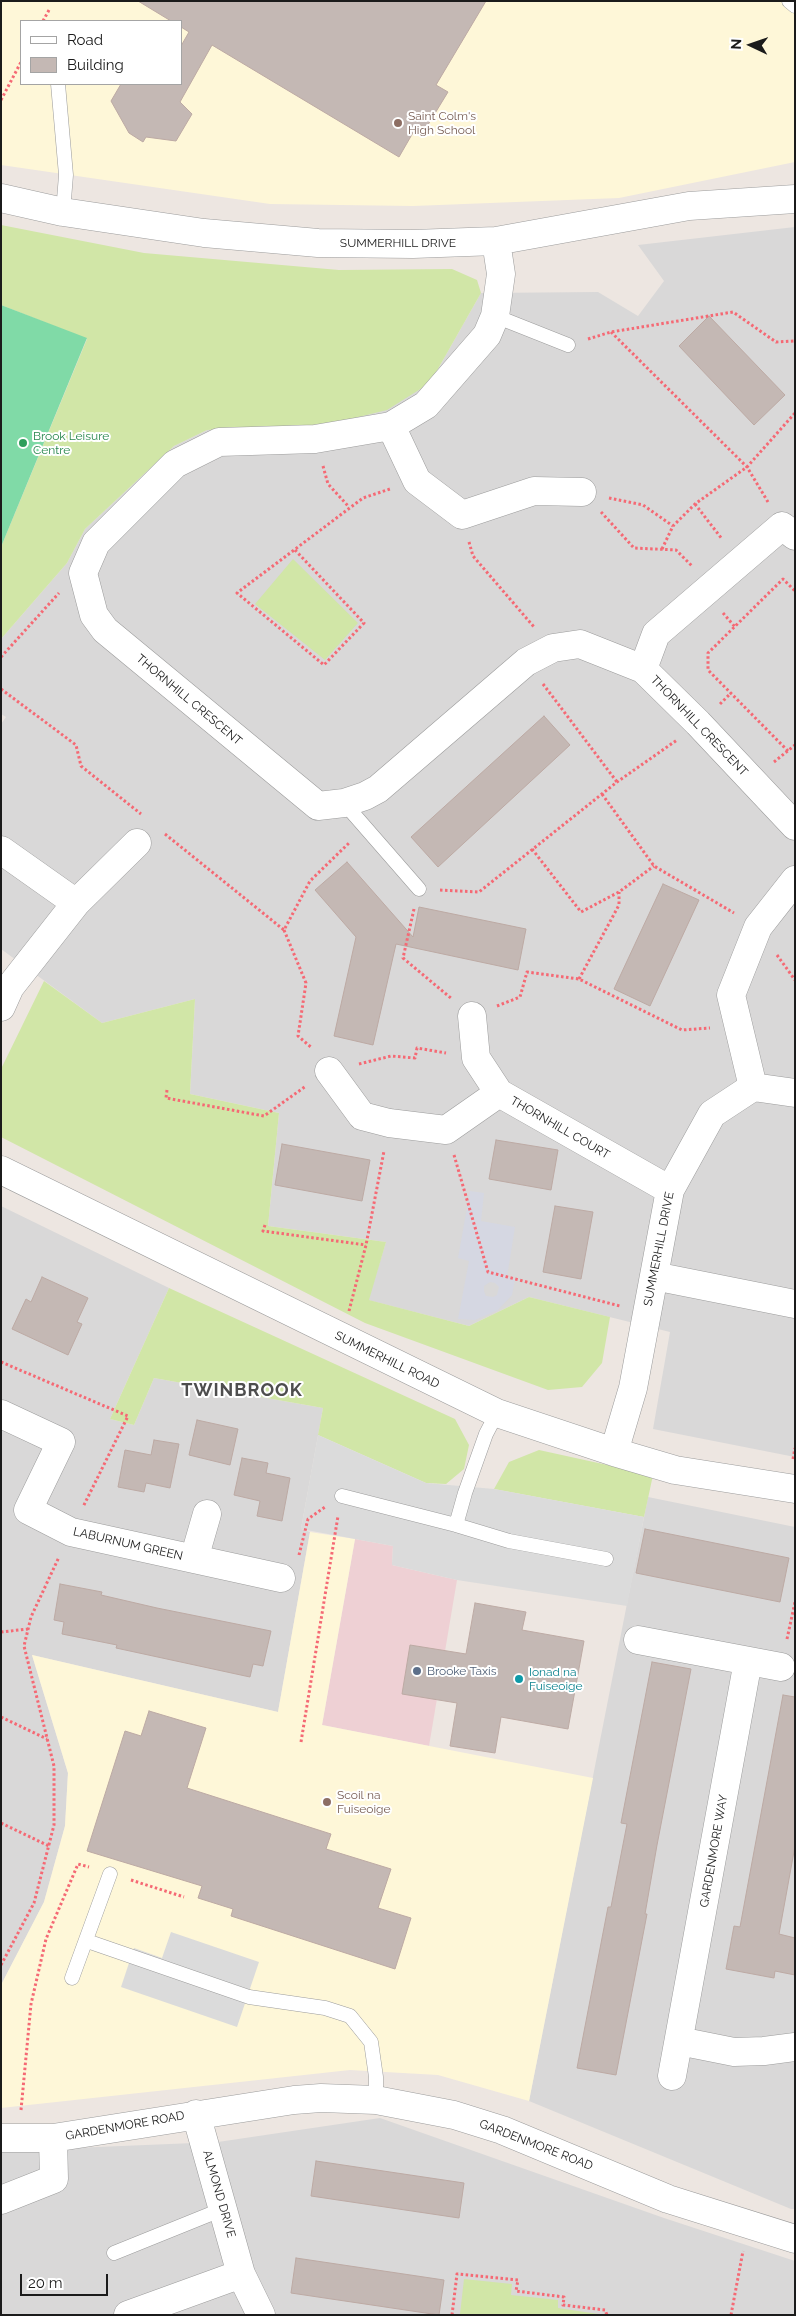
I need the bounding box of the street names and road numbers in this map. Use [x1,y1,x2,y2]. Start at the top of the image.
street label: SUMMERHILL DRIVE [340,236,456,250]
street label: THORNHILL CRESCENT [133,651,245,749]
street label: THORNHILL CRESCENT [647,673,751,779]
street label: THORNHILL COURT [508,1094,612,1162]
street label: SUMMERHILL DRIVE [641,1191,677,1307]
street label: SUMMERHILL ROAD [332,1328,442,1392]
street label: LABURNUM GREEN [72,1524,184,1564]
street label: GARDENMORE WAY [697,1793,731,1909]
street label: GARDENMORE ROAD [64,2108,186,2144]
street label: GARDENMORE ROAD [477,2117,595,2173]
street label: ALMOND DRIVE [200,2149,238,2239]

